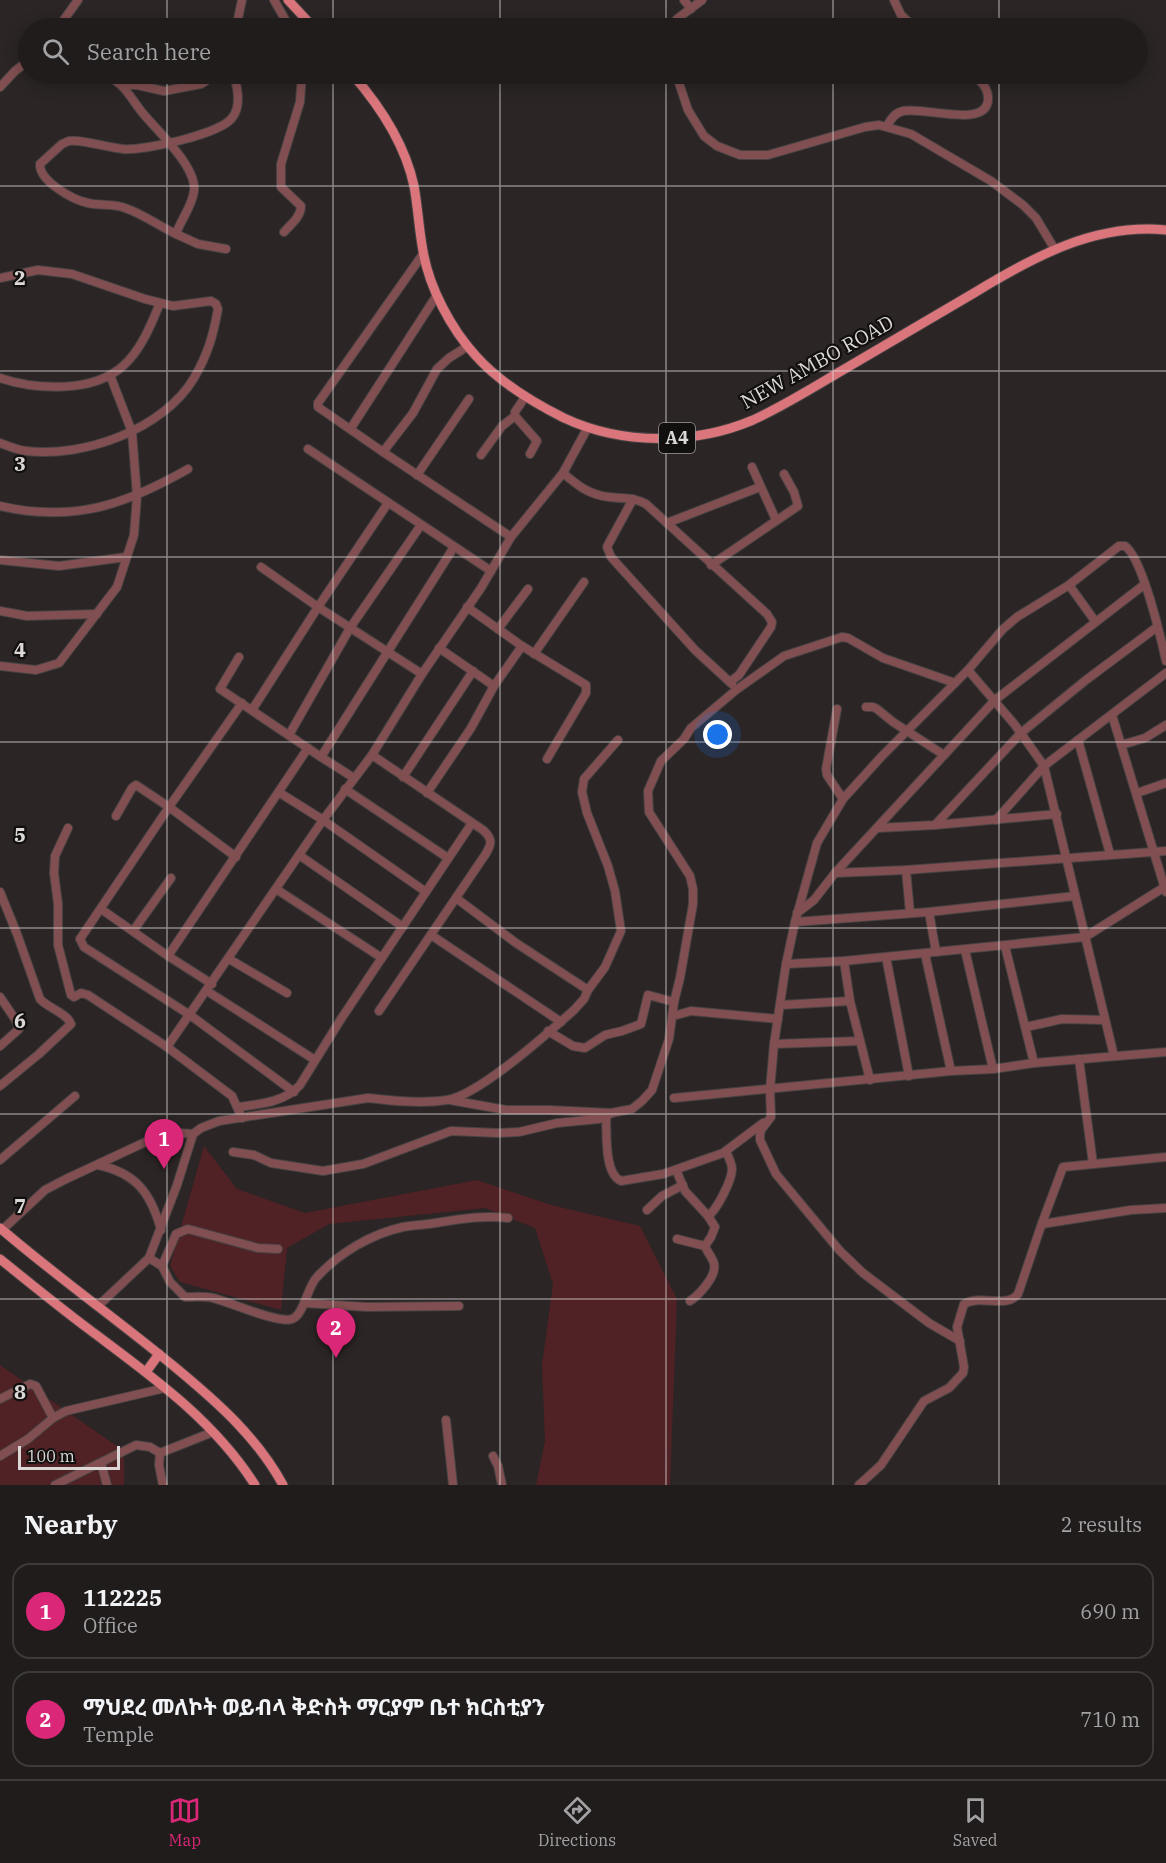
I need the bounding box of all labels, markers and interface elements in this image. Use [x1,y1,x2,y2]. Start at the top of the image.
search box [18,18,1148,84]
icon: search [39,35,72,68]
text: Search here [87,37,211,66]
text: 2 [14,264,26,291]
street label: NEW AMBO ROAD [736,308,898,415]
road number: A4 [659,423,695,453]
text: 3 [14,450,26,477]
text: 4 [14,636,26,663]
your location [703,720,732,749]
text: 5 [14,821,26,848]
text: 6 [14,1007,26,1034]
pin: 1 [144,1120,184,1169]
text: 7 [14,1192,26,1219]
pin: 2 [316,1308,356,1358]
text: 8 [14,1378,26,1405]
scale bar [18,1443,120,1470]
text: 100 m [27,1446,75,1466]
text: Nearby [24,1507,118,1541]
text: 2 results [1061,1511,1142,1538]
text: 112225 [83,1583,162,1612]
text: 1 [40,1598,52,1625]
text: 690 m [1080,1598,1140,1625]
text: Office [83,1612,138,1639]
text: ማህደረ መለኮት ወይብላ ቅድስት ማርያም ቤተ ክርስቲያን [83,1692,545,1721]
text: 2 [40,1706,52,1733]
text: 710 m [1080,1706,1140,1733]
text: Temple [83,1721,154,1748]
tab: Map [168,1794,201,1850]
tab: Directions [538,1794,616,1850]
tab: Saved [953,1794,998,1850]

